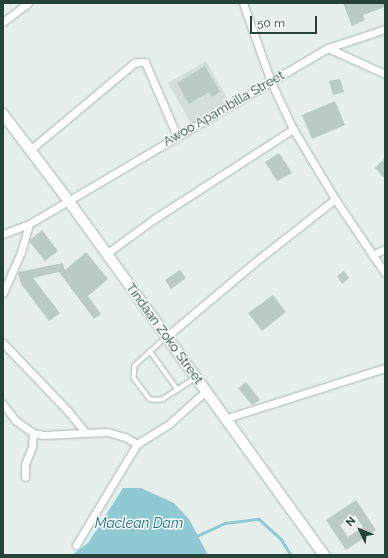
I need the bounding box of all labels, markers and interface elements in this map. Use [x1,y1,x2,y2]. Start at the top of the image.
scale bar [252,8,319,34]
text: 50 m [257,16,285,30]
street label: Awoo Apambilla Street [160,68,288,150]
street label: Tindaan Zoko Street [122,281,206,387]
north arrow [340,510,380,550]
text: N [343,514,358,529]
water label: Maclean Dam [95,515,183,531]

